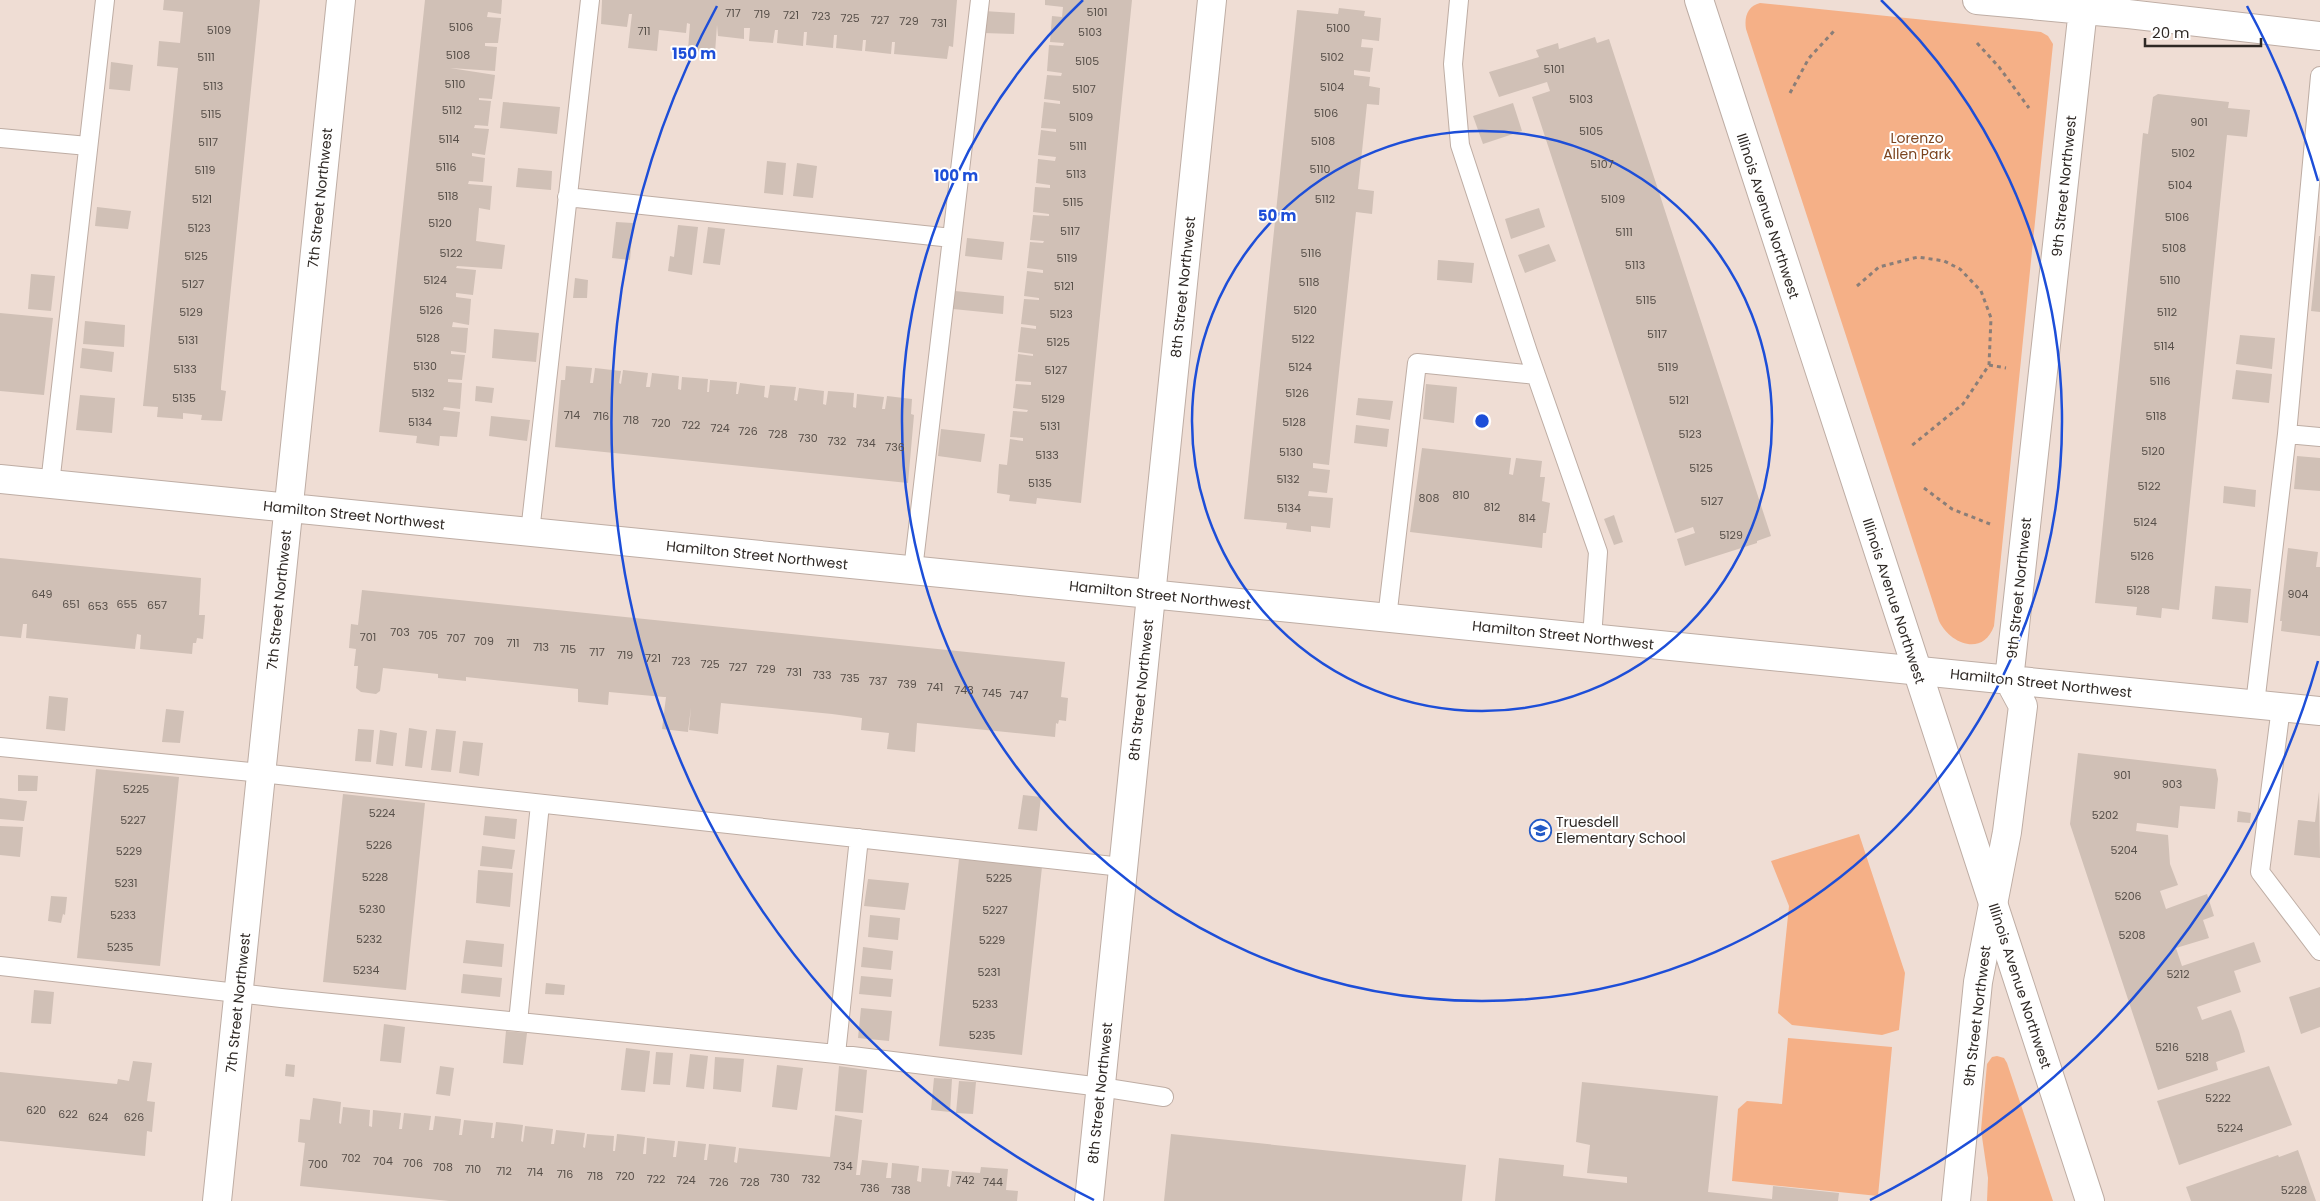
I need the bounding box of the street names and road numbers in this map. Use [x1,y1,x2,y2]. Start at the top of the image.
street label: 9th Street Northwest [2047,114,2081,258]
street label: 7th Street Northwest [303,127,337,269]
street label: Illinois Avenue Northwest [1732,131,1804,301]
street label: 8th Street Northwest [1166,215,1200,359]
street label: Hamilton Street Northwest [262,496,446,534]
street label: Illinois Avenue Northwest [1858,516,1930,686]
street label: 9th Street Northwest [2002,516,2036,660]
street label: 7th Street Northwest [262,529,296,671]
street label: Hamilton Street Northwest [665,536,849,574]
street label: Hamilton Street Northwest [1068,576,1252,614]
street label: Hamilton Street Northwest [1471,616,1655,654]
street label: 8th Street Northwest [1124,618,1158,762]
street label: Hamilton Street Northwest [1949,664,2133,702]
street label: Illinois Avenue Northwest [1984,901,2056,1071]
street label: 7th Street Northwest [221,932,255,1074]
street label: 9th Street Northwest [1958,944,1996,1088]
street label: 8th Street Northwest [1083,1021,1117,1165]

